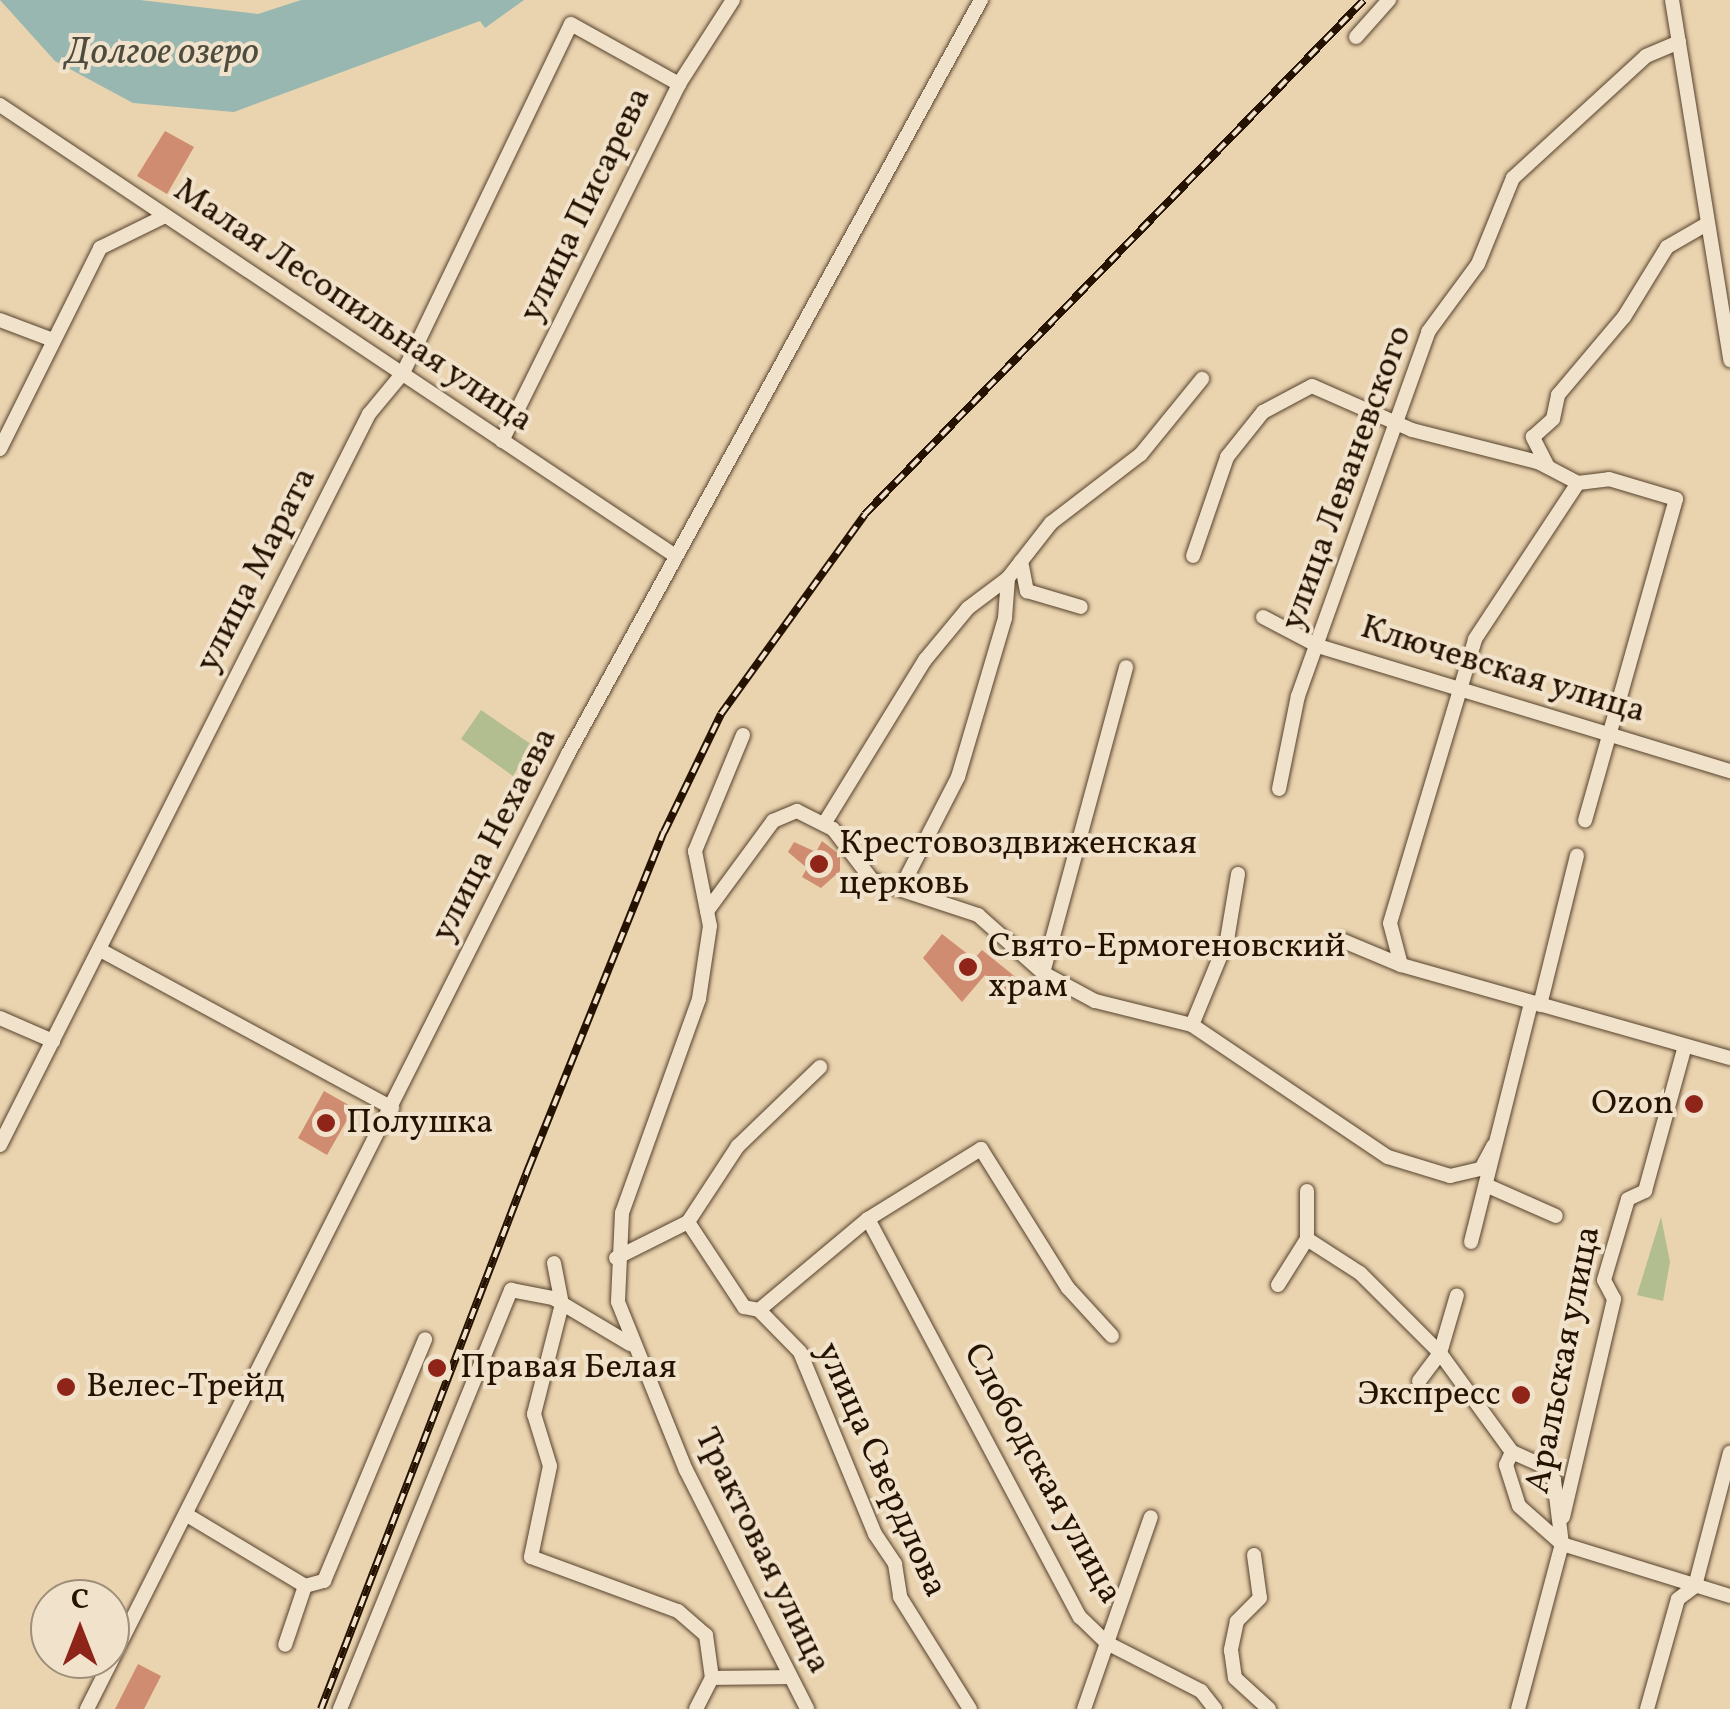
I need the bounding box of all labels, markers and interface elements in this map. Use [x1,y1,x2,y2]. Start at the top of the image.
water label: Долгое озеро [65,31,259,77]
street label: улица Писарева [511,81,661,329]
street label: Малая Лесопильная улица [165,170,541,442]
street label: улица Леваневского [1272,320,1422,636]
street label: улица Марата [187,461,327,679]
street label: Ключевская улица [1355,607,1651,733]
street label: улица Нехаева [423,721,567,949]
place label: Крестовоздвиженская церковь [839,823,1197,905]
marker: Крестовоздвиженская церковь [808,853,830,875]
place label: Свято-Ермогеновский храм [988,926,1345,1008]
marker: Свято-Ермогеновский храм [957,956,979,978]
place label: Ozon [1591,1083,1674,1125]
marker: Ozon [1683,1093,1705,1115]
place label: Полушка [346,1102,493,1144]
marker: Полушка [315,1112,337,1134]
street label: Аральская улица [1517,1222,1611,1498]
street label: улица Свердлова [806,1336,956,1604]
street label: Слободская улица [953,1336,1131,1612]
place label: Правая Белая [460,1347,677,1389]
marker: Правая Белая [424,1355,450,1381]
place label: Велес-Трейд [86,1366,284,1408]
place label: Экспресс [1357,1374,1501,1416]
marker: Велес-Трейд [55,1376,77,1398]
marker: Экспресс [1510,1384,1532,1406]
street label: Трактовая улица [684,1421,840,1681]
north arrow [30,1579,130,1679]
text: С [71,1581,89,1620]

